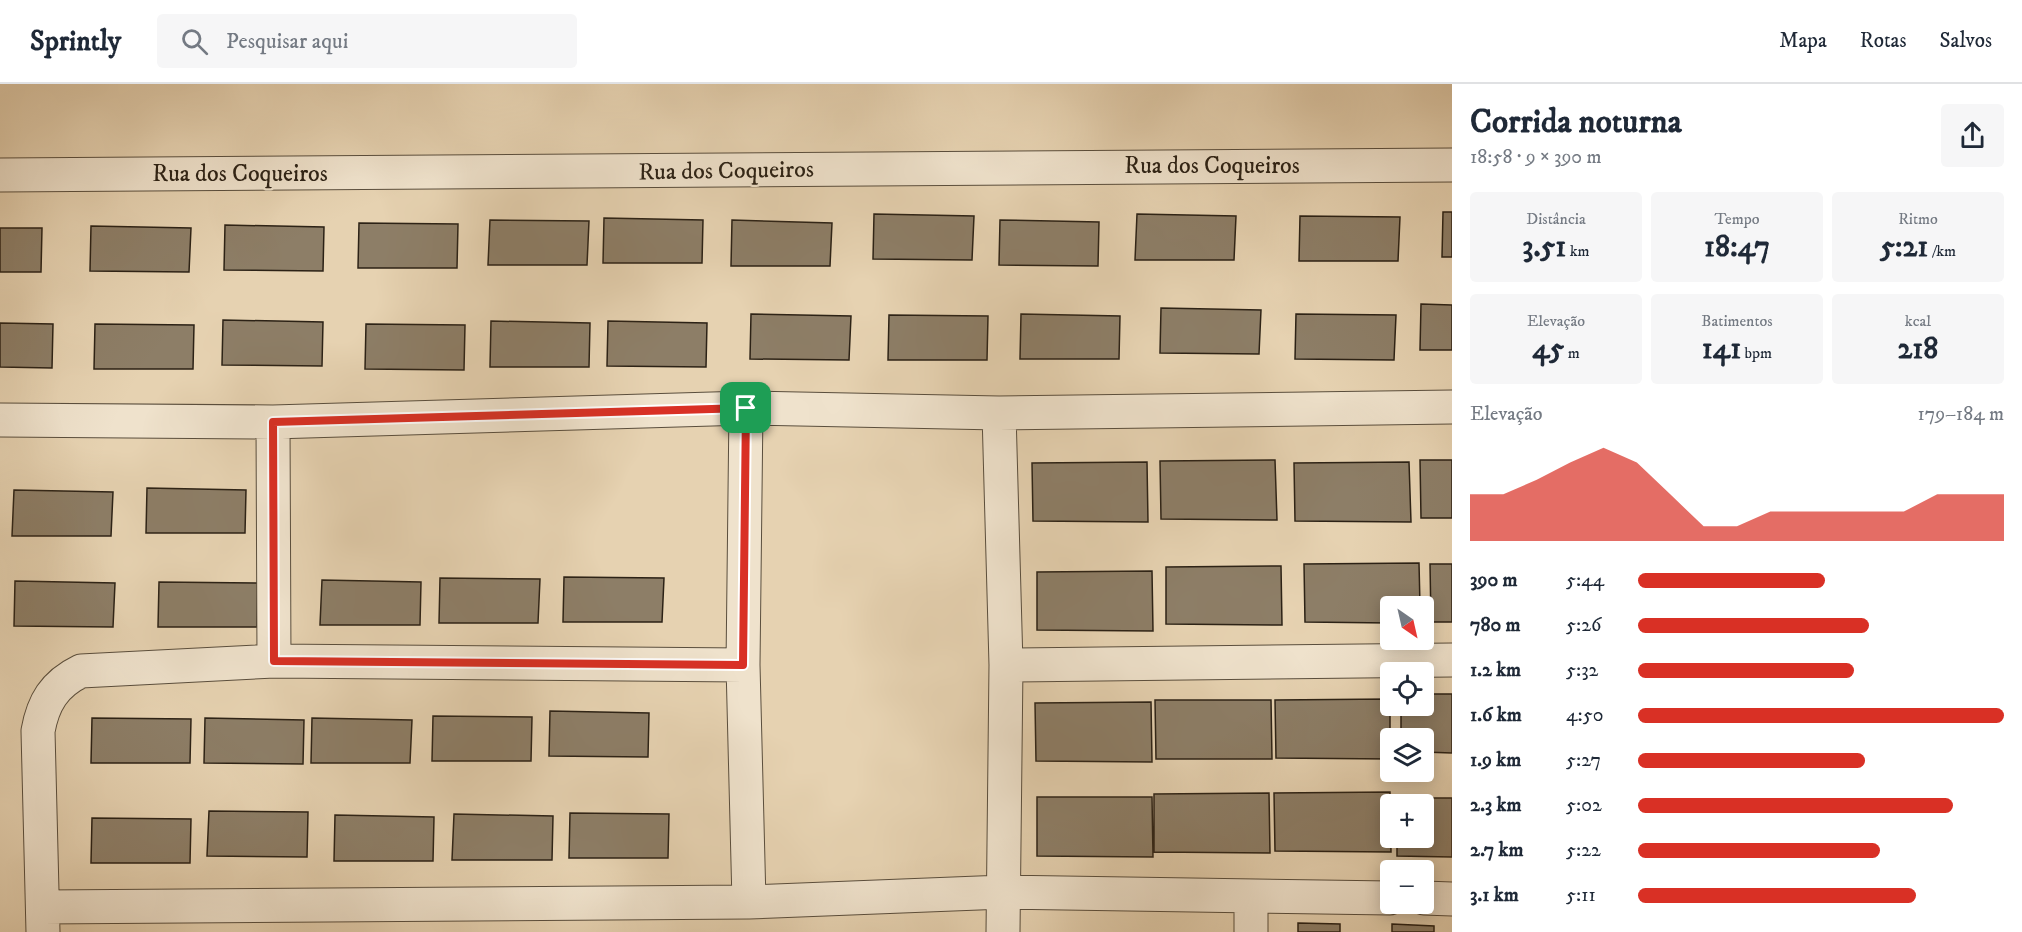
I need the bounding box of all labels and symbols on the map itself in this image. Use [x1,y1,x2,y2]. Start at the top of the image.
street label: Rua dos Coqueiros [1124,151,1300,181]
street label: Rua dos Coqueiros [638,154,814,188]
street label: Rua dos Coqueiros [152,159,328,189]
pin [720,382,771,433]
north arrow [1380,596,1434,650]

